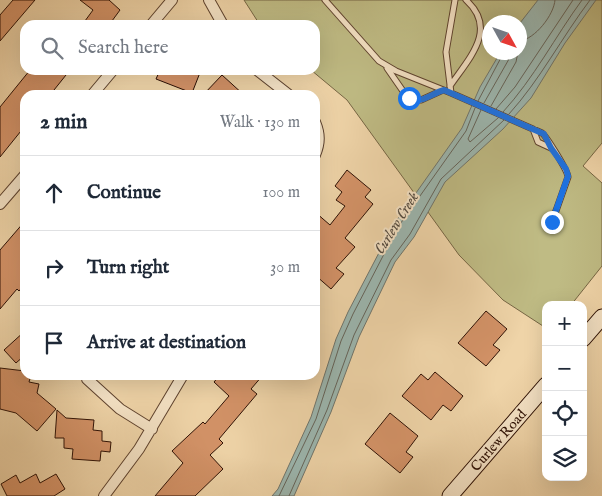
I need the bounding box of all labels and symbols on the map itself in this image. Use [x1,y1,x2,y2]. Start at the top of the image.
north arrow [482,15,527,60]
route start [398,87,421,110]
water label: Curlew Creek [370,189,423,258]
route end [541,211,564,234]
street label: Curlew Road [467,405,531,475]

